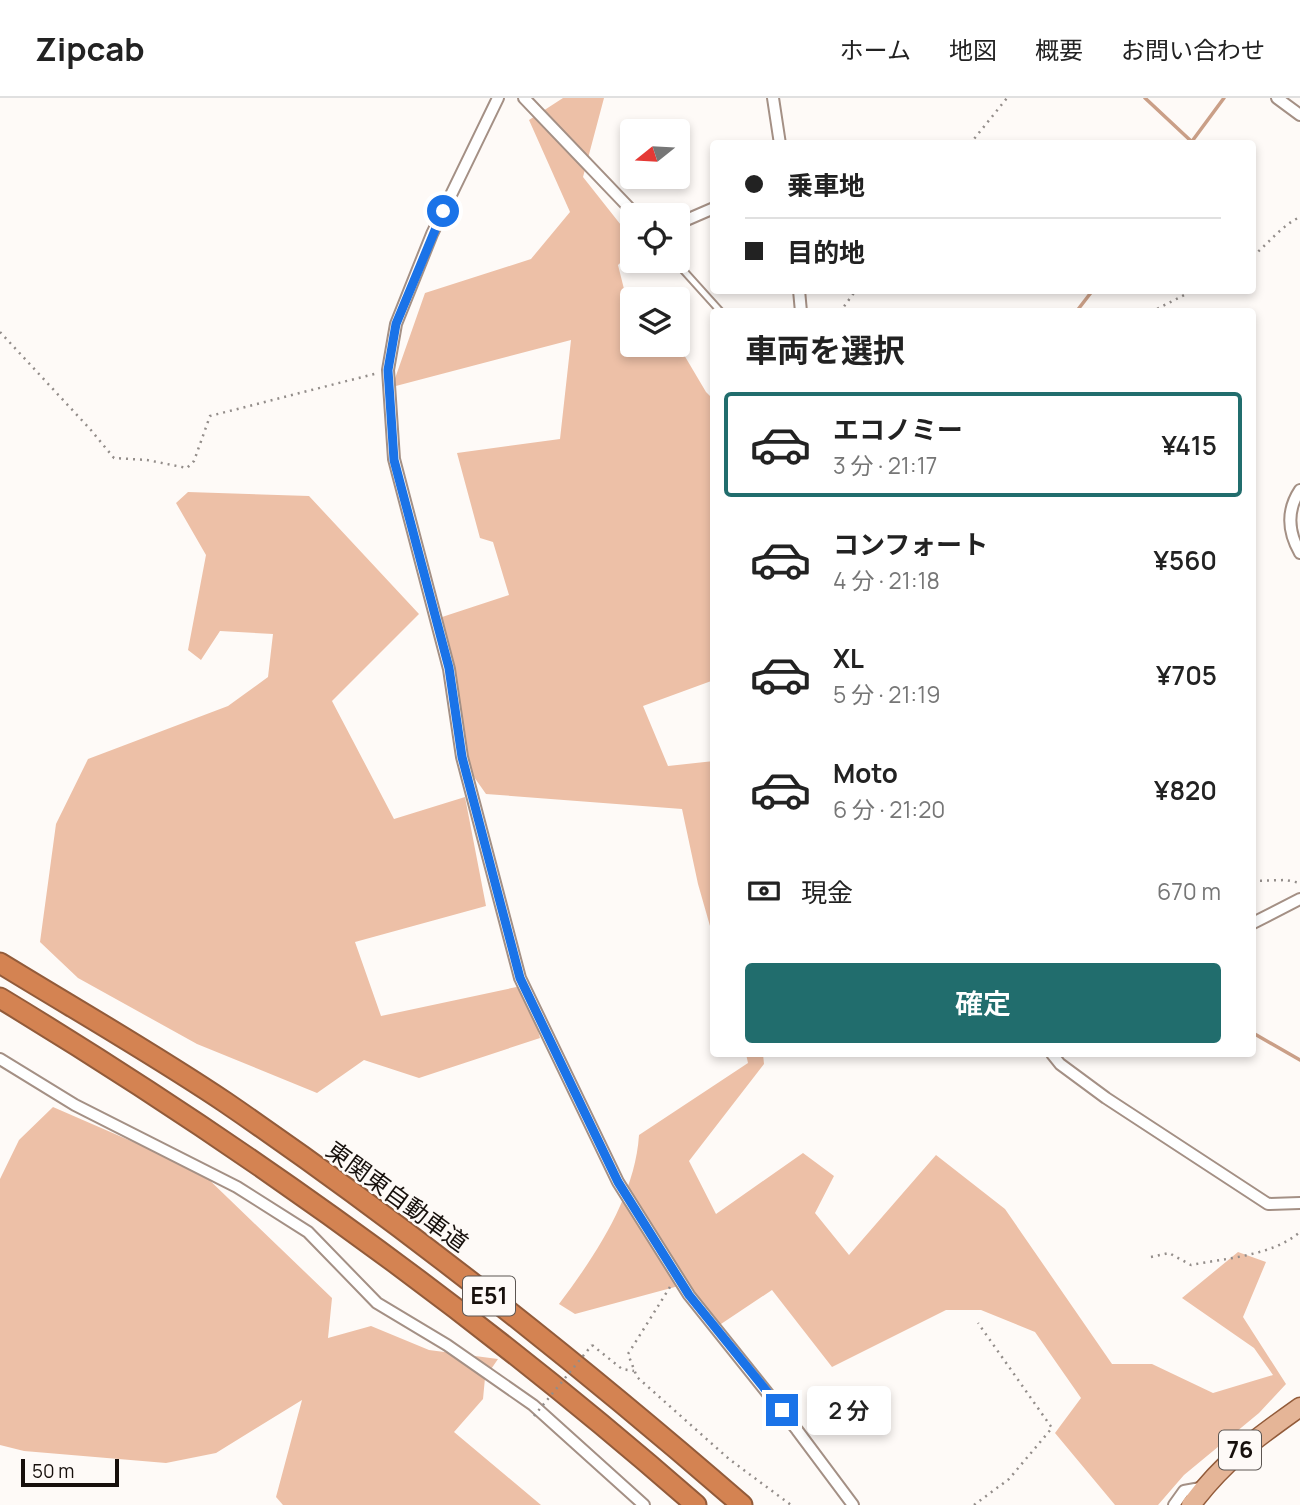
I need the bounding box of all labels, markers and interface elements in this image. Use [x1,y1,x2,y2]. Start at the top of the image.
text: Zipcab [35,26,145,71]
text: ホーム [840,33,911,66]
text: 地図 [949,33,997,66]
text: 概要 [1035,33,1083,66]
text: お問い合わせ [1121,33,1265,66]
north arrow [620,119,690,189]
map controls [620,119,690,357]
text: 乗車地 [787,167,865,203]
route start [427,195,459,227]
button: locate [620,203,690,273]
text: 目的地 [787,234,865,270]
button: layers [620,287,690,357]
text: 車両を選択 [745,328,905,372]
text: エコノミー [833,411,963,447]
icon: car [749,413,812,476]
text: ¥415 [1162,427,1217,463]
text: 3 分 · 21:17 [833,449,937,481]
text: コンフォート [833,526,988,562]
icon: car [749,528,812,591]
text: ¥560 [1154,542,1217,578]
text: 4 分 · 21:18 [833,564,940,596]
text: XL [833,640,864,676]
icon: car [749,643,812,706]
text: ¥705 [1156,657,1217,693]
text: 5 分 · 21:19 [833,678,941,710]
text: Moto [833,755,898,791]
icon: car [749,758,812,821]
text: ¥820 [1154,772,1217,808]
text: 6 分 · 21:20 [833,793,945,825]
icon: cash [745,872,783,910]
text: 現金 [801,874,853,910]
text: 670 m [1157,875,1221,907]
button: 確定 [745,963,1221,1043]
street label: 東関東自動車道 [320,1133,476,1259]
road number: E51 [463,1276,515,1316]
callout: 2 分 [806,1386,890,1434]
route end [766,1394,798,1426]
text: 2 分 [828,1394,870,1426]
road number: 76 [1219,1430,1261,1470]
scale bar [21,1456,119,1488]
text: 50 m [32,1458,74,1484]

